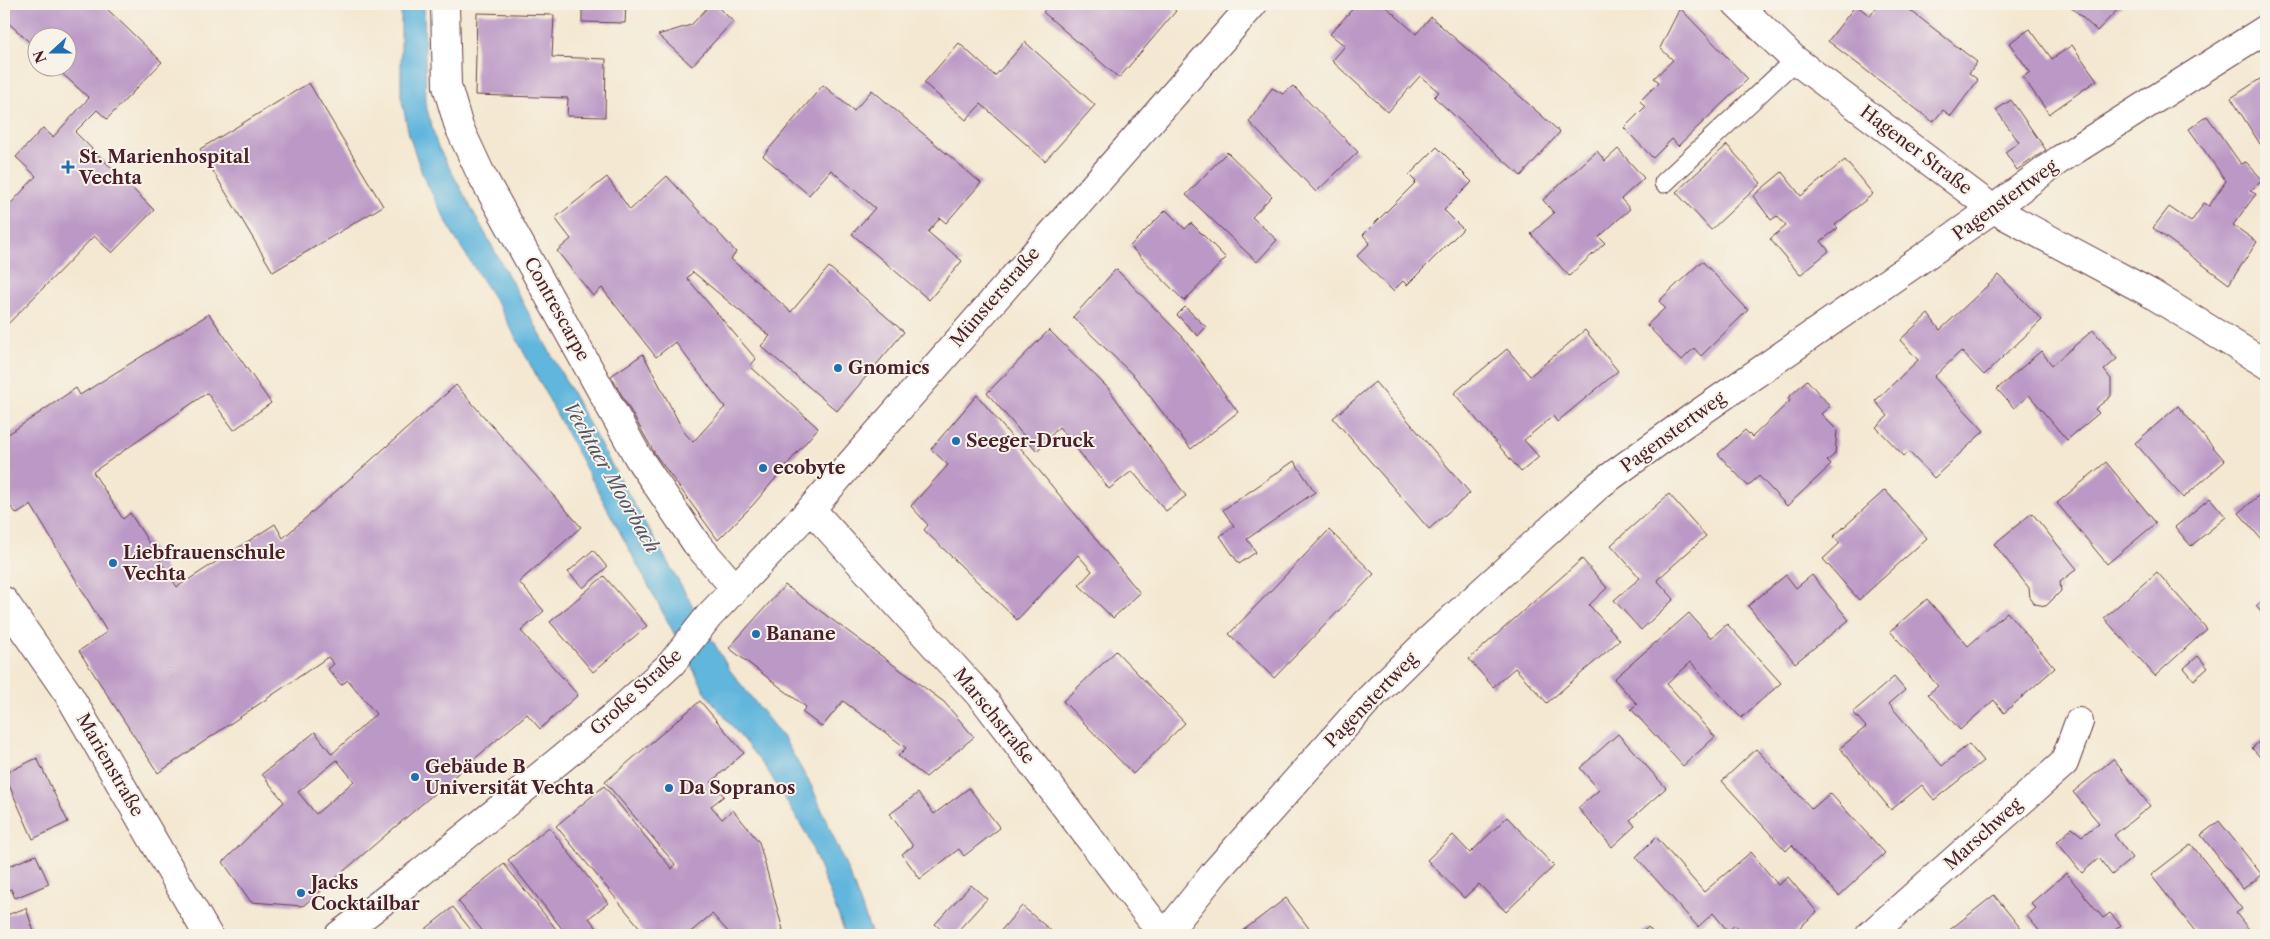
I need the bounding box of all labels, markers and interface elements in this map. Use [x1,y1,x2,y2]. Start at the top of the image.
north arrow [28,28,78,78]
text: N [29,48,50,66]
street label: Hagener Straße [1856,101,1976,199]
place label: St. Marienhospital Vechta [78,146,250,189]
street label: Pagenstertweg [1948,154,2062,245]
marker: St. Marienhospital Vechta [61,160,75,174]
street label: Münsterstraße [946,242,1044,352]
street label: Contrescarpe [519,253,595,365]
place label: Gnomics [848,357,930,379]
marker: Gnomics [832,362,844,374]
street label: Pagenstertweg [1616,386,1730,477]
water label: Vechtaer Moorbach [559,397,664,557]
place label: Seeger-Druck [966,430,1096,452]
marker: Seeger-Druck [950,435,962,447]
place label: ecobyte [773,457,846,479]
marker: ecobyte [757,462,769,474]
place label: Liebfrauenschule Vechta [122,542,286,585]
marker: Liebfrauenschule Vechta [107,557,119,569]
place label: Banane [766,623,836,645]
marker: Banane [750,628,762,640]
street label: Große Straße [586,644,686,740]
street label: Pagenstertweg [1320,647,1422,752]
street label: Marschstraße [949,663,1039,769]
street label: Marienstraße [72,709,148,821]
place label: Gebäude B Universität Vechta [425,756,595,799]
marker: Gebäude B Universität Vechta [409,771,421,783]
place label: Da Sopranos [679,777,795,799]
marker: Da Sopranos [663,782,675,794]
street label: Marschweg [1940,793,2027,875]
place label: Jacks Cocktailbar [308,872,420,915]
marker: Jacks Cocktailbar [295,887,307,899]

